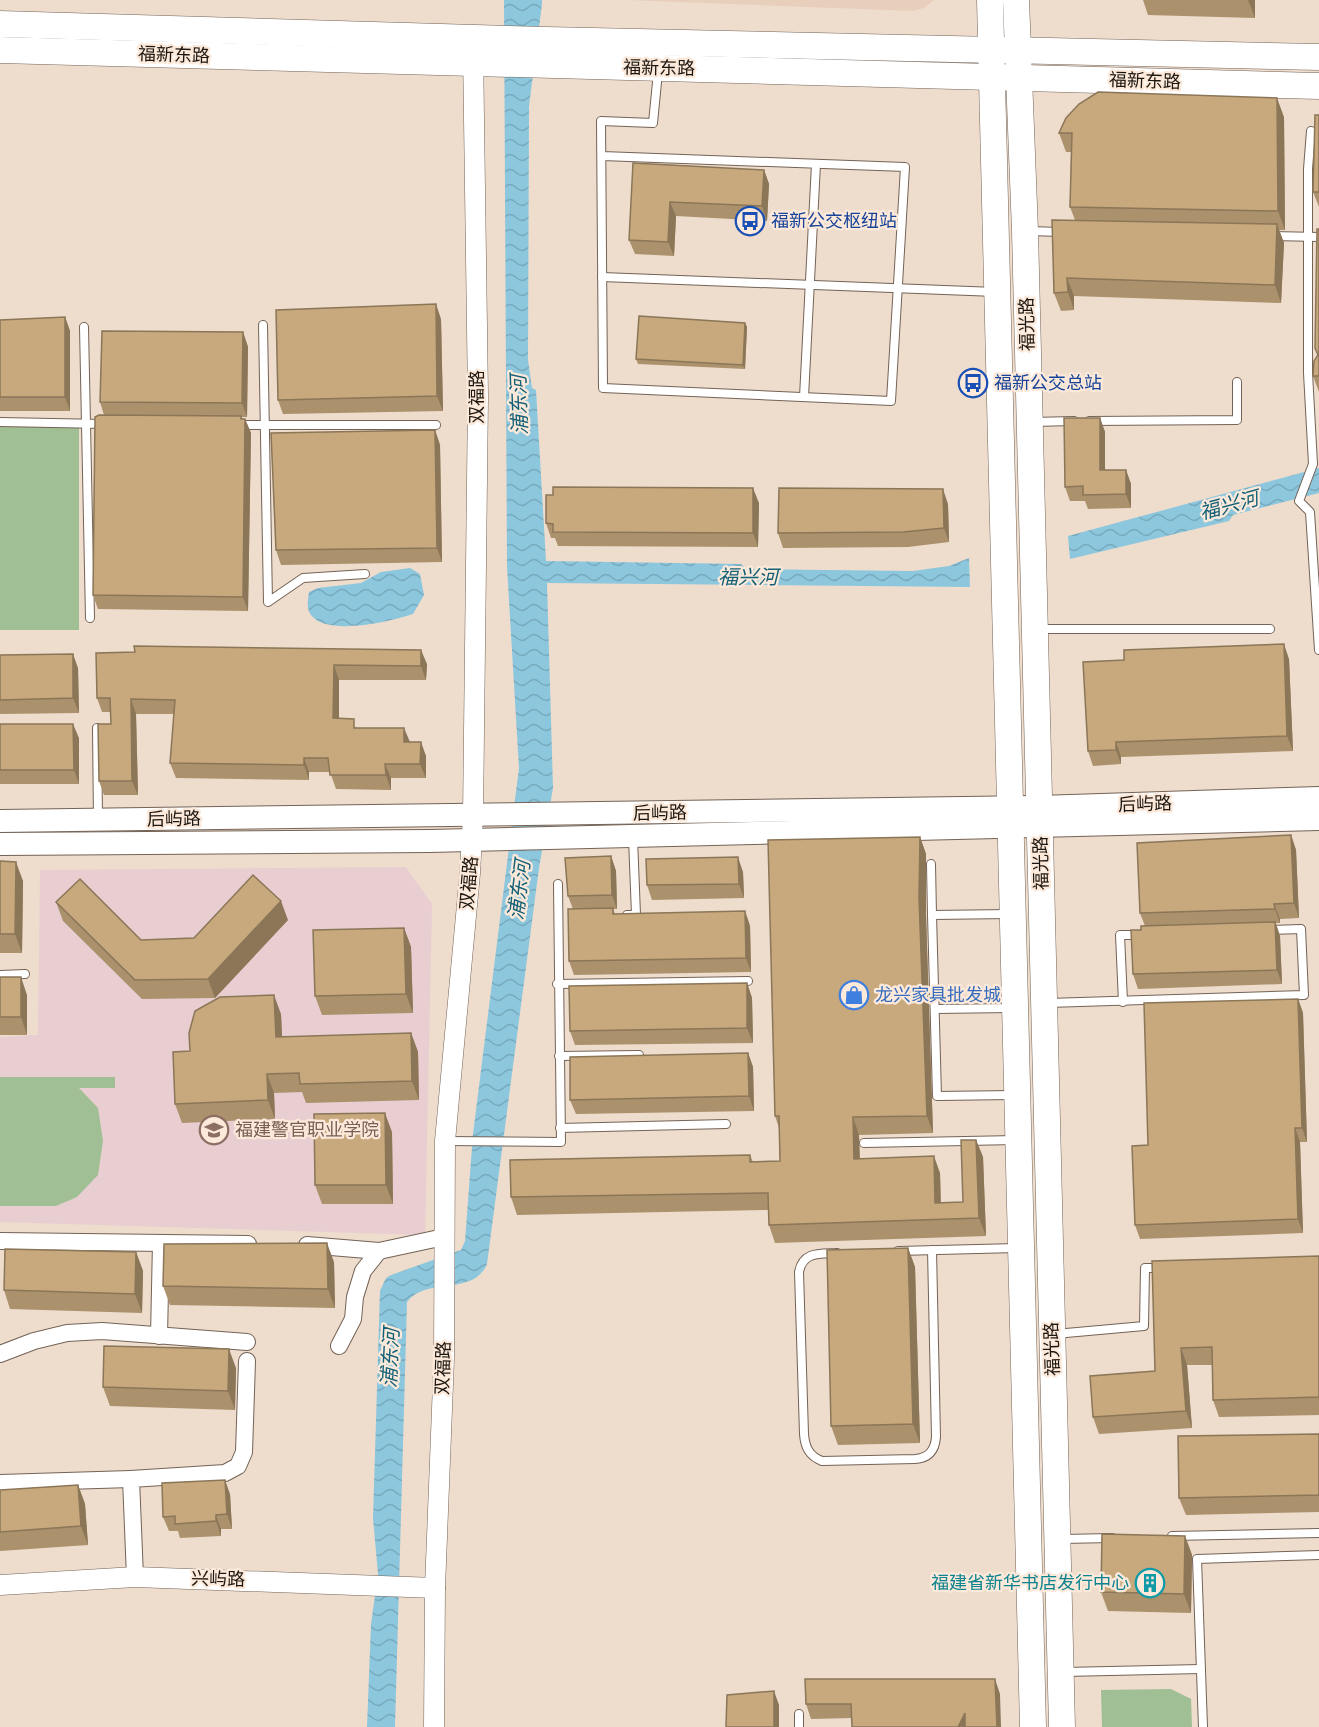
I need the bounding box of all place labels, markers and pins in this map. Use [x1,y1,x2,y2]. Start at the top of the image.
bus stop icon: 福新公交枢纽站 [734,205,766,237]
place label: 福新公交枢纽站 [771,211,897,231]
bus stop icon: 福新公交总站 [957,367,989,399]
place label: 福新公交总站 [994,373,1102,393]
shop icon: 龙兴家具批发城 [838,979,870,1011]
place label: 龙兴家具批发城 [875,985,1001,1005]
school or university icon: 福建警官职业学院 [198,1114,230,1146]
place label: 福建警官职业学院 [235,1120,379,1140]
building icon: 福建省新华书店发行中心 [1134,1567,1166,1599]
place label: 福建省新华书店发行中心 [931,1573,1129,1593]

